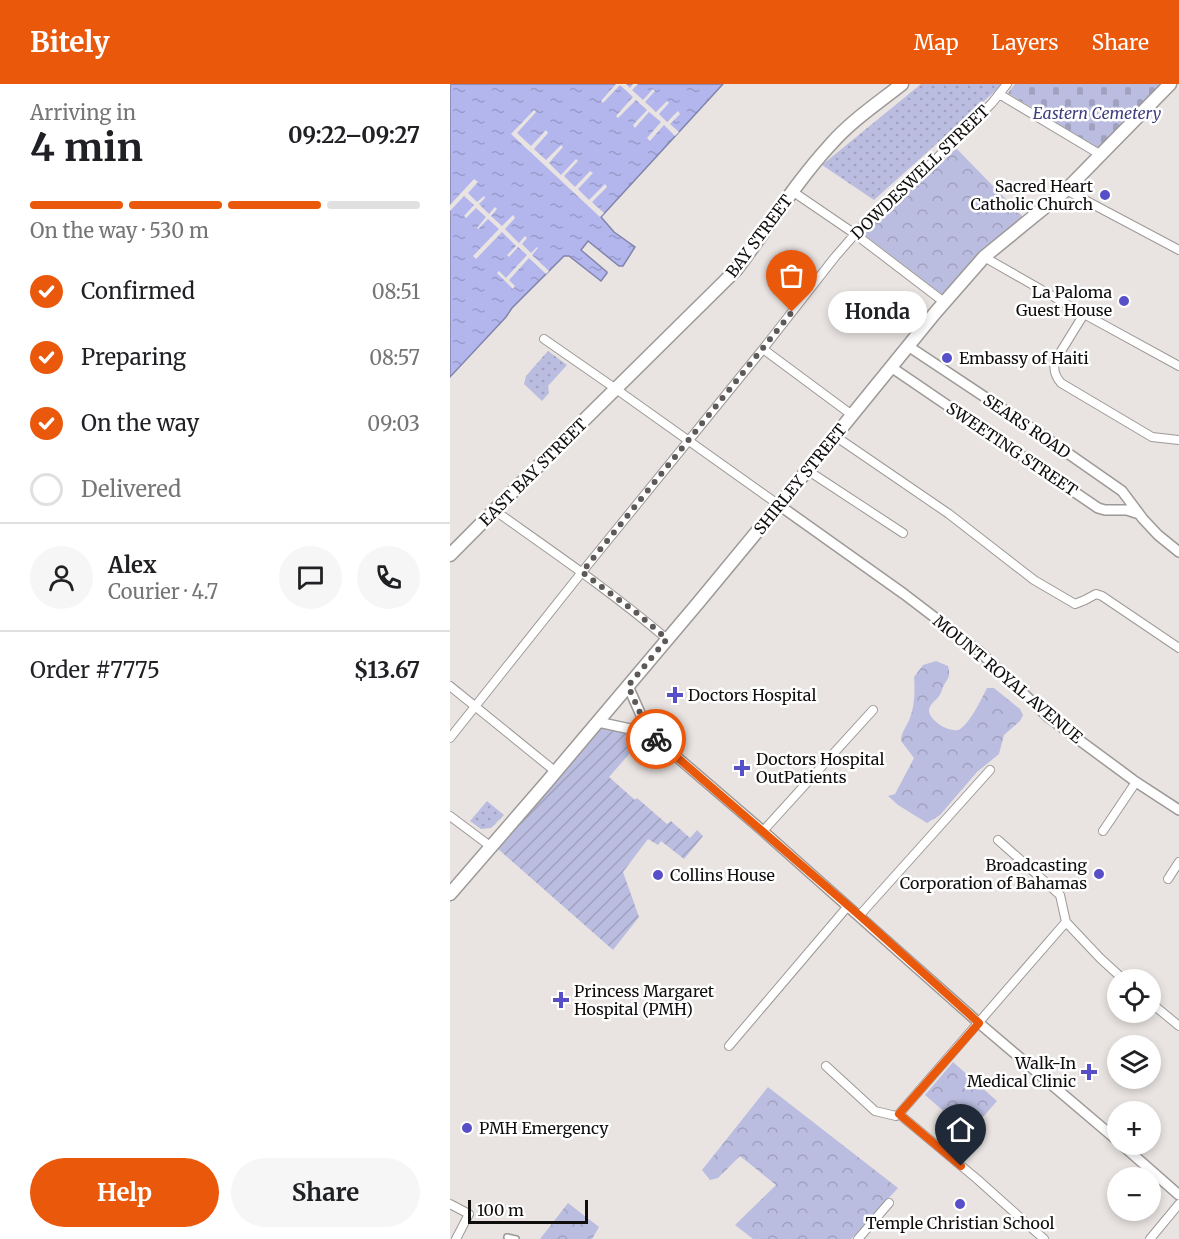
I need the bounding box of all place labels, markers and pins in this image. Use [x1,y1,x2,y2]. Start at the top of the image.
place label: Sacred Heart Catholic Church [970,176,1094,214]
marker: Sacred Heart Catholic Church [1098,188,1112,202]
pin [766,250,817,312]
place label: La Paloma Guest House [1016,282,1112,320]
callout: Honda [828,291,927,333]
marker: La Paloma Guest House [1117,294,1131,308]
place label: Embassy of Haiti [959,348,1089,368]
marker: Embassy of Haiti [940,351,954,365]
place label: Doctors Hospital [688,685,816,705]
marker: Doctors Hospital [666,686,684,704]
place label: Doctors Hospital OutPatients [756,749,884,787]
marker: Doctors Hospital OutPatients [733,759,751,777]
place label: Broadcasting Corporation of Bahamas [900,855,1087,893]
place label: Collins House [670,865,775,885]
marker: Broadcasting Corporation of Bahamas [1092,867,1106,881]
marker: Collins House [651,868,665,882]
place label: Princess Margaret Hospital (PMH) [574,981,715,1019]
marker: Princess Margaret Hospital (PMH) [552,991,570,1009]
place label: Walk-In Medical Clinic [967,1053,1076,1091]
marker: Walk-In Medical Clinic [1080,1063,1098,1081]
pin [935,1104,986,1166]
place label: PMH Emergency [479,1118,609,1138]
marker: PMH Emergency [460,1121,474,1135]
marker: Temple Christian School [953,1197,967,1211]
place label: Temple Christian School [865,1213,1055,1233]

